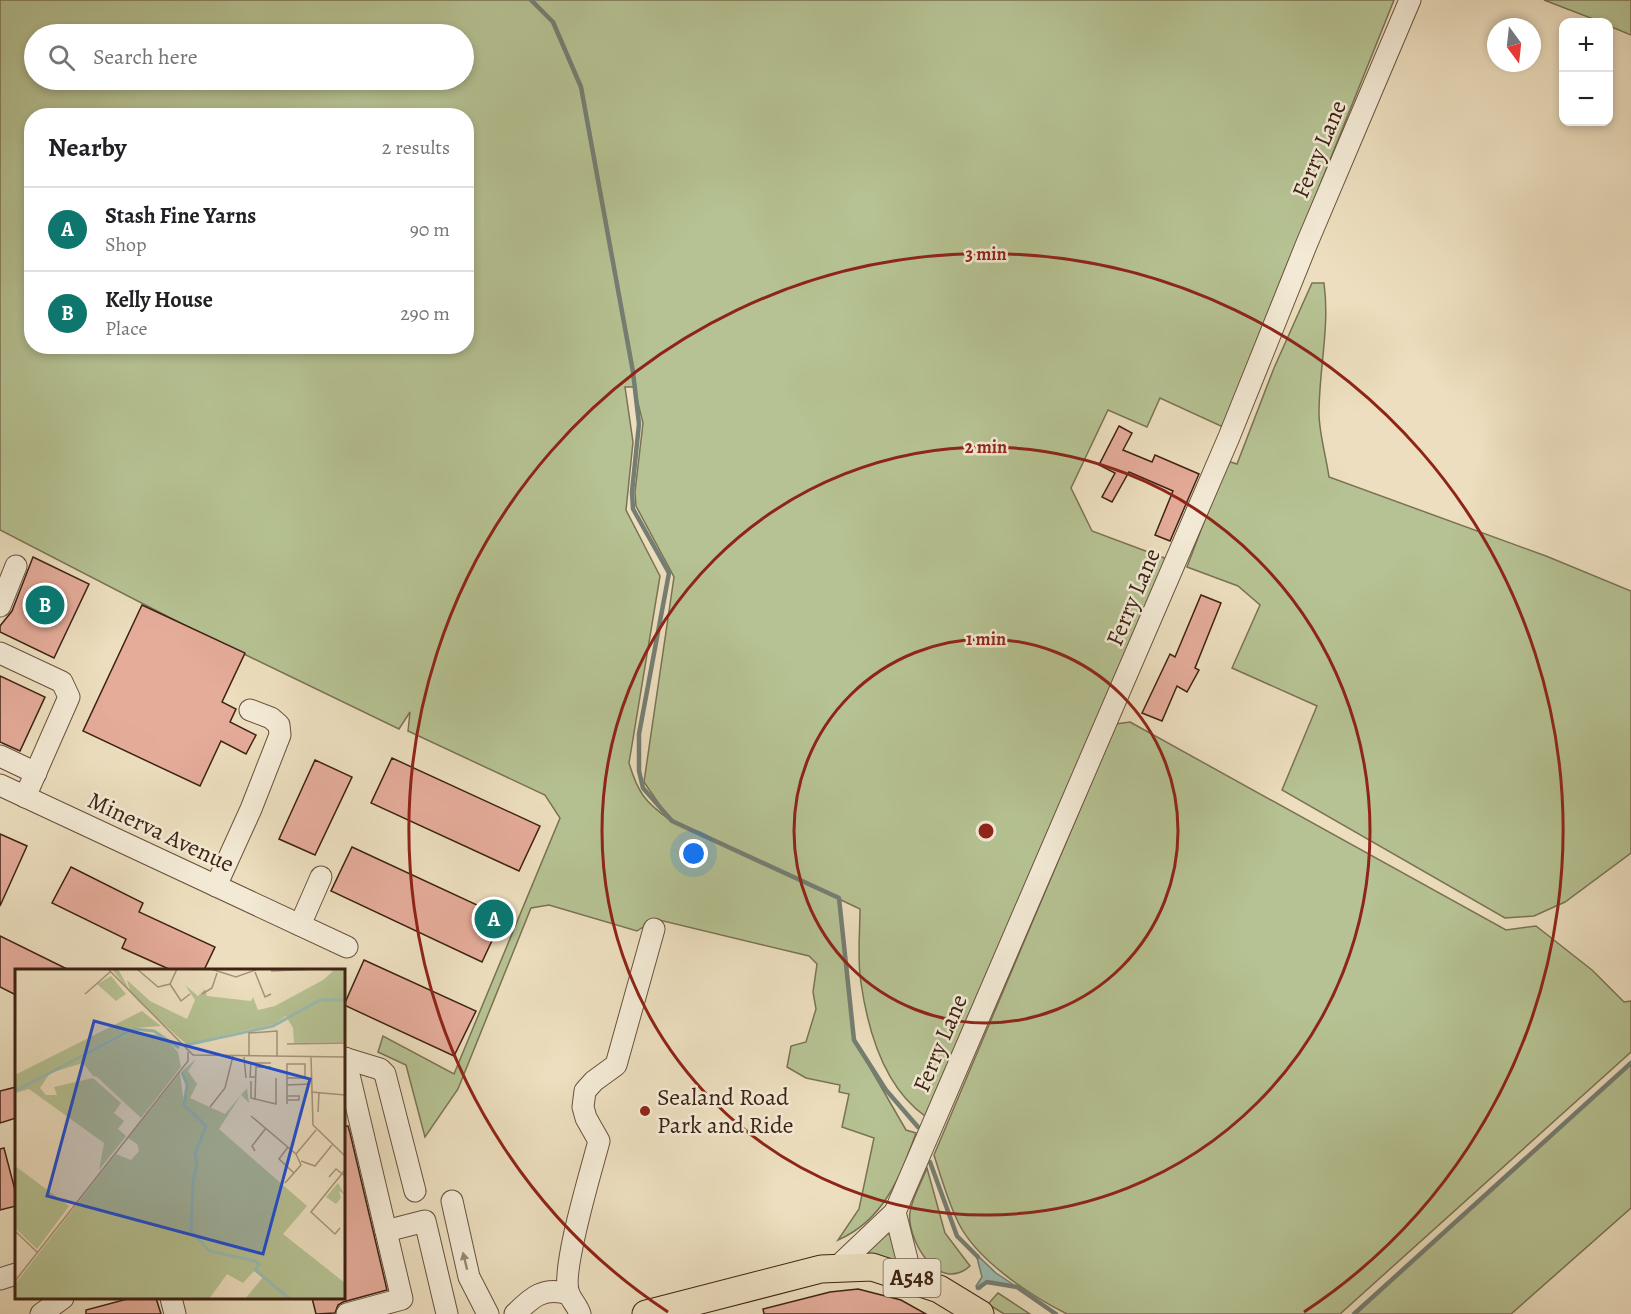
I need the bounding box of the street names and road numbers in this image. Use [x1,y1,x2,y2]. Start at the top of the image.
street label: Ferry Lane [1284,95,1354,203]
street label: Ferry Lane [1098,543,1168,651]
street label: Minerva Avenue [83,784,239,880]
street label: Ferry Lane [905,989,975,1097]
road number: A548 [884,1259,940,1297]

